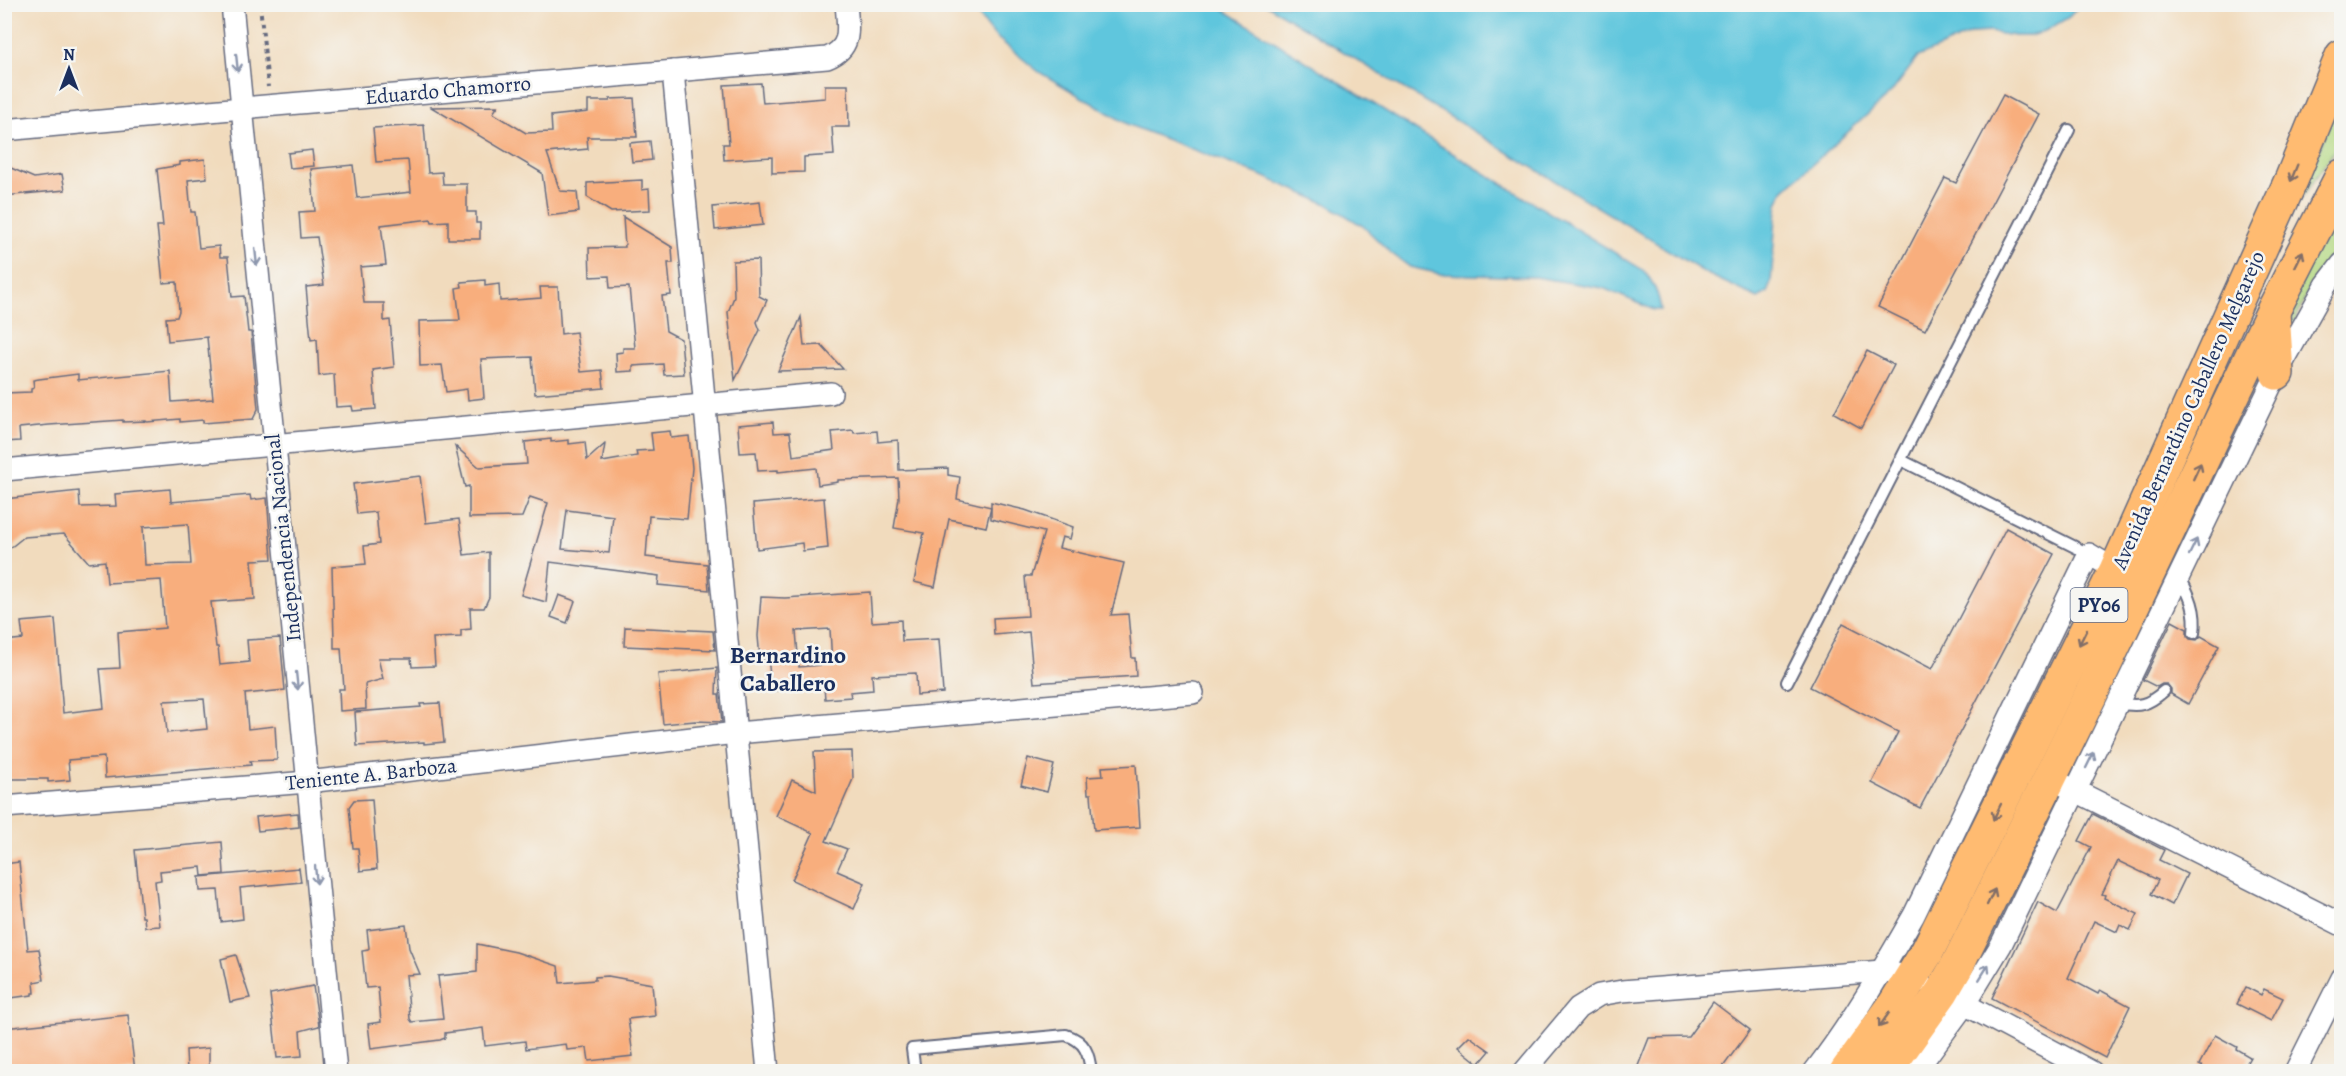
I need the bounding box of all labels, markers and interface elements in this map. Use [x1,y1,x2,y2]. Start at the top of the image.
north arrow [39,39,99,99]
text: N [63,44,75,66]
one-way arrow [232,52,243,72]
street label: Eduardo Chamorro [364,69,532,111]
one-way arrow [2288,163,2299,181]
one-way arrow [251,246,262,266]
street label: Avenida Bernardino Caballero Melgarejo [2105,246,2271,574]
one-way arrow [2293,251,2305,268]
street label: Independencia Nacional [258,433,308,643]
one-way arrow [2192,462,2204,480]
one-way arrow [2188,538,2199,556]
road number: PY06 [2070,588,2128,622]
one-way arrow [2077,628,2089,646]
district label: Bernardino Caballero [730,639,846,699]
one-way arrow [292,670,303,690]
street label: Teniente A. Barboza [284,751,458,797]
one-way arrow [2085,752,2097,770]
one-way arrow [1990,803,2002,821]
one-way arrow [311,864,322,884]
one-way arrow [1986,888,1998,906]
one-way arrow [1979,964,1991,981]
one-way arrow [1878,1011,1890,1027]

